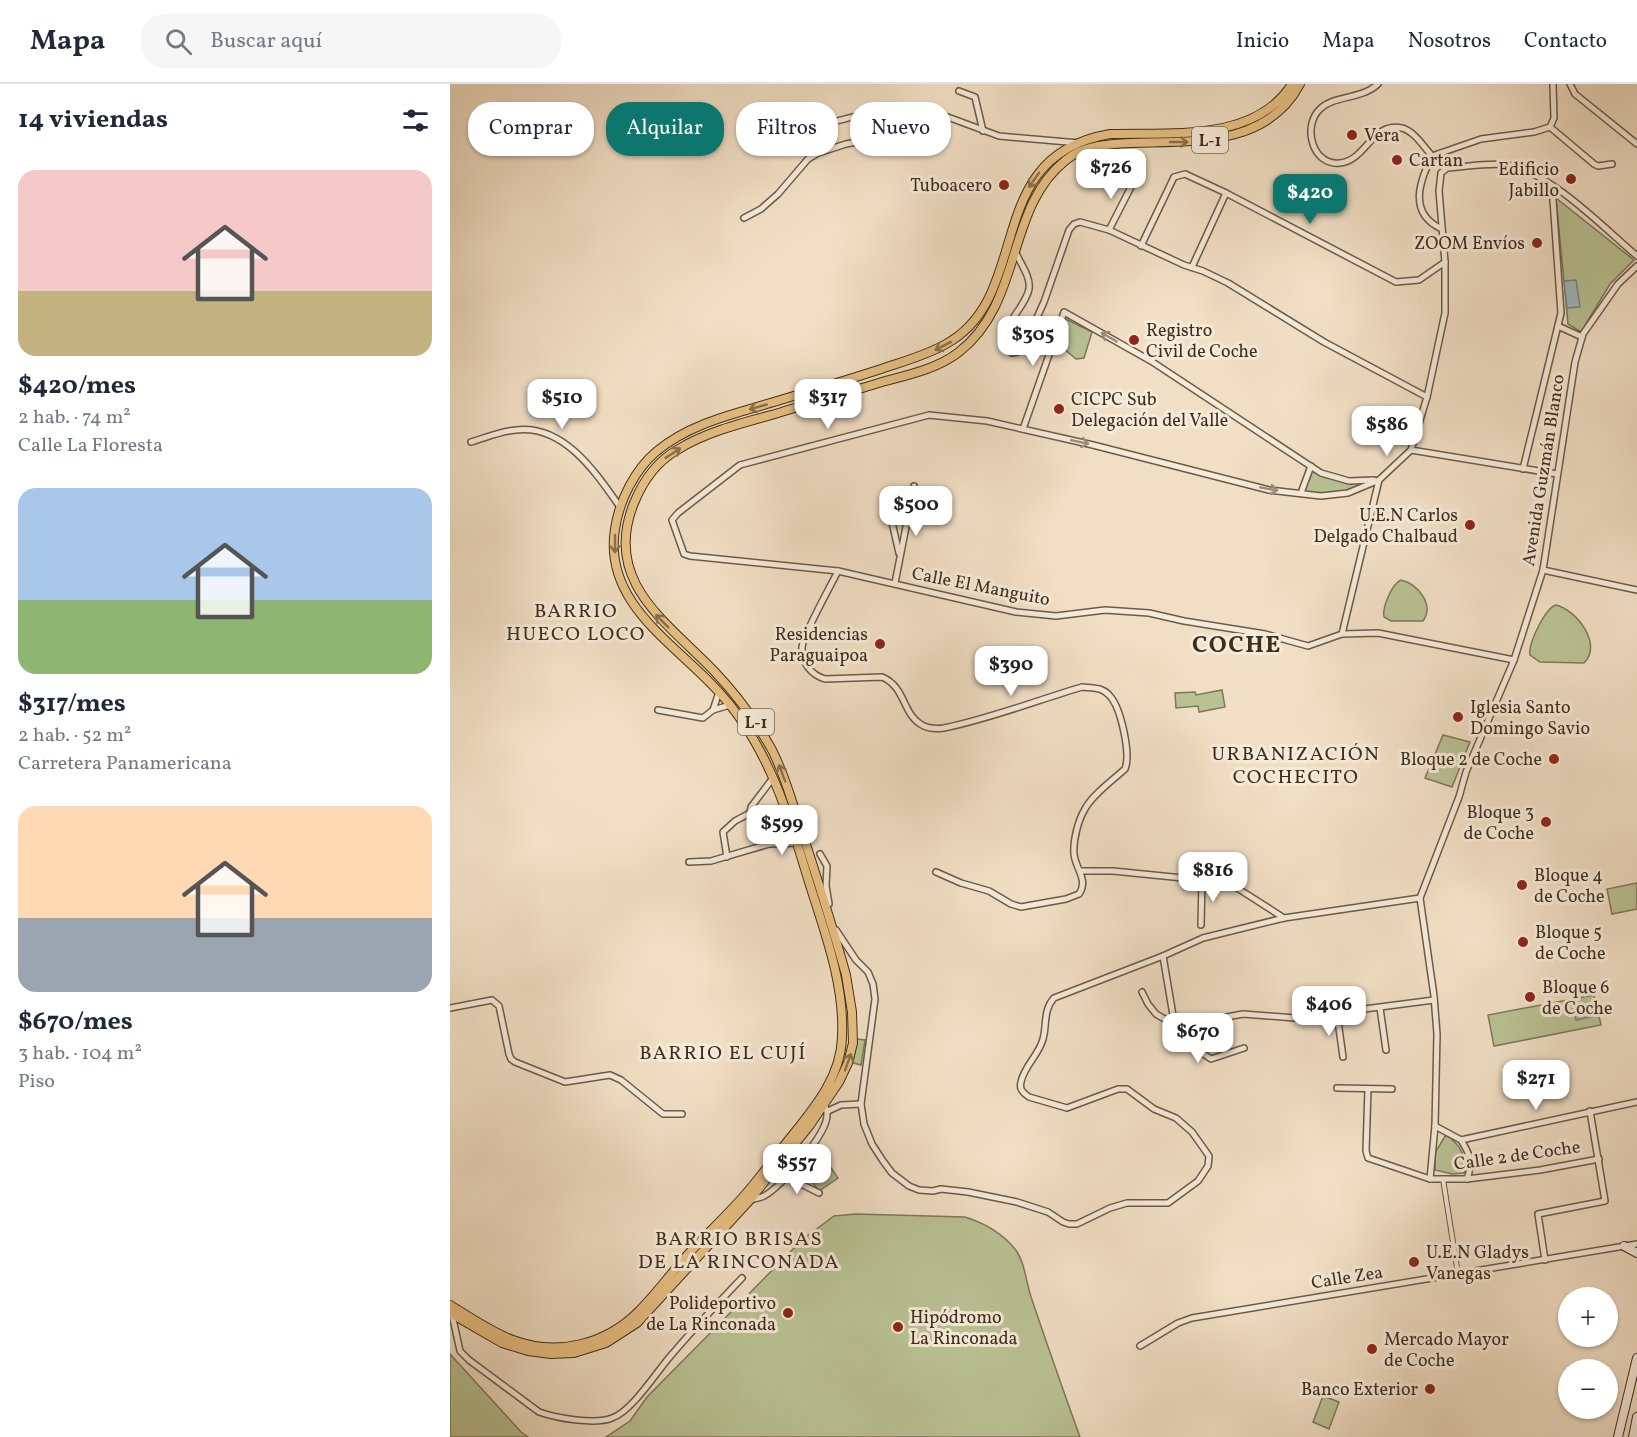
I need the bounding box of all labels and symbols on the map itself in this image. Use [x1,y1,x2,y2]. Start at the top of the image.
place label: Vera [1364,124,1400,149]
road number: L-1 [1192,127,1228,153]
marker: Vera [1345,128,1359,142]
one-way arrow [1169,136,1189,148]
pin: $726 [1075,149,1147,200]
place label: Cartan [1409,149,1464,174]
marker: Cartan [1390,153,1404,167]
place label: Edificio Jabillo [1498,158,1559,204]
one-way arrow [1028,171,1040,188]
marker: Edificio Jabillo [1564,172,1578,186]
place label: Tuboacero [910,174,992,199]
pin: $420 [1274,174,1346,225]
marker: Tuboacero [997,178,1011,192]
place label: ZOOM Envíos [1414,232,1525,257]
marker: ZOOM Envíos [1530,236,1544,250]
pin: $305 [997,316,1069,367]
place label: Registro Civil de Coche [1146,319,1258,365]
one-way arrow [1101,331,1118,343]
marker: Registro Civil de Coche [1127,333,1141,347]
one-way arrow [934,341,952,352]
street label: Avenida Guzmán Blanco [1517,373,1572,568]
pin: $510 [526,379,598,430]
pin: $317 [792,379,864,430]
place label: CICPC Sub Delegación del Valle [1071,388,1228,434]
one-way arrow [749,402,768,413]
marker: CICPC Sub Delegación del Valle [1052,402,1066,416]
pin: $586 [1351,406,1423,457]
one-way arrow [1070,437,1089,448]
one-way arrow [664,447,680,459]
one-way arrow [1259,484,1278,495]
pin: $500 [880,486,952,537]
place label: U.E.N Carlos Delgado Chalbaud [1314,504,1458,550]
marker: U.E.N Carlos Delgado Chalbaud [1463,518,1477,532]
one-way arrow [609,533,621,553]
street label: Calle El Manguito [909,562,1052,613]
district label: BARRIO HUECO LOCO [506,598,646,649]
one-way arrow [655,614,670,629]
place label: Residencias Paraguaipoa [769,623,868,669]
district label: COCHE [1192,629,1282,663]
marker: Residencias Paraguaipoa [873,637,887,651]
pin: $390 [975,646,1047,697]
place label: Iglesia Santo Domingo Savio [1470,696,1590,742]
road number: L-1 [738,709,774,735]
marker: Iglesia Santo Domingo Savio [1451,710,1465,724]
district label: URBANIZACIÓN COCHECITO [1212,741,1380,792]
place label: Bloque 2 de Coche [1400,748,1542,773]
marker: Bloque 2 de Coche [1547,752,1561,766]
one-way arrow [776,764,787,782]
place label: Bloque 3 de Coche [1464,801,1534,847]
pin: $599 [746,805,818,856]
marker: Bloque 3 de Coche [1539,815,1553,829]
pin: $816 [1177,852,1249,903]
place label: Bloque 4 de Coche [1534,864,1604,910]
marker: Bloque 4 de Coche [1515,878,1529,892]
place label: Bloque 5 de Coche [1535,921,1605,967]
marker: Bloque 5 de Coche [1516,935,1530,949]
place label: Bloque 6 de Coche [1542,976,1612,1022]
pin: $406 [1293,986,1365,1037]
marker: Bloque 6 de Coche [1523,990,1537,1004]
pin: $670 [1162,1013,1234,1064]
district label: BARRIO EL CUJÍ [639,1040,807,1068]
one-way arrow [844,1053,855,1071]
pin: $271 [1500,1060,1572,1111]
street label: Calle 2 de Coche [1452,1135,1582,1178]
pin: $557 [761,1144,833,1195]
district label: BARRIO BRISAS DE LA RINCONADA [638,1226,840,1277]
place label: U.E.N Gladys Vanegas [1426,1241,1529,1287]
marker: U.E.N Gladys Vanegas [1407,1255,1421,1269]
street label: Calle Zea [1309,1260,1385,1296]
place label: Polideportivo de La Rinconada [646,1292,776,1338]
marker: Polideportivo de La Rinconada [781,1306,795,1320]
place label: Hipódromo La Rinconada [910,1306,1018,1352]
marker: Hipódromo La Rinconada [891,1320,905,1334]
place label: Mercado Mayor de Coche [1384,1328,1509,1374]
marker: Mercado Mayor de Coche [1365,1342,1379,1356]
place label: Banco Exterior [1301,1378,1418,1403]
marker: Banco Exterior [1423,1382,1437,1396]

